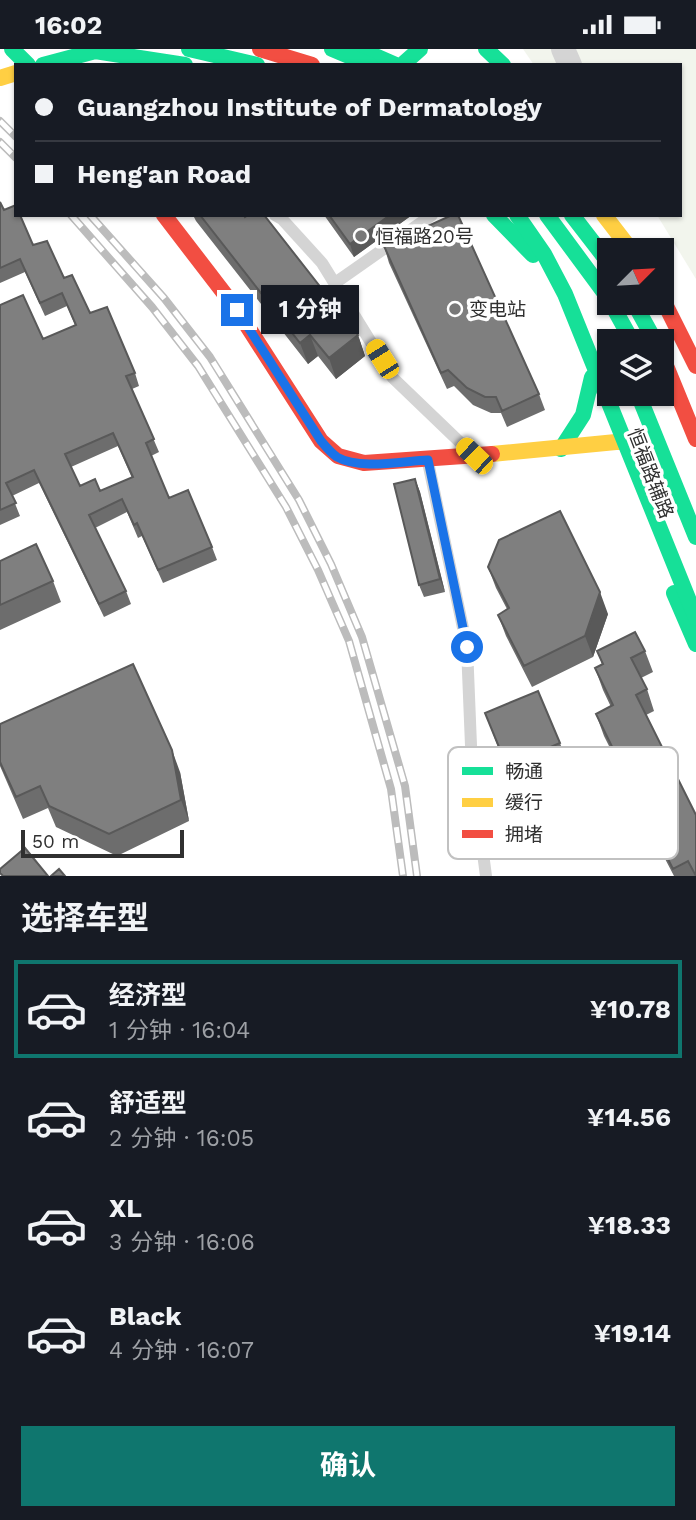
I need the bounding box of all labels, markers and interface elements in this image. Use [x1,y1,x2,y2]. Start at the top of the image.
text: 16:02 [35,10,102,40]
text: Guangzhou Institute of Dermatology [77,92,542,122]
text: Heng'an Road [77,159,251,189]
place label: 恒福路20号 [375,225,474,248]
marker: 恒福路20号 [353,228,369,244]
north arrow [597,238,674,315]
map controls [597,238,674,406]
callout: 1 分钟 [262,285,360,335]
route end [221,294,253,326]
text: 1 分钟 [279,296,341,323]
place label: 变电站 [469,298,526,321]
marker: 变电站 [447,301,463,317]
button: layers [597,329,674,406]
car [362,336,403,382]
street label: 恒福路辅路 [623,425,678,522]
car [452,434,497,478]
route start [451,631,483,663]
legend [448,747,678,859]
text: 畅通 [505,760,543,783]
text: 缓行 [505,791,543,814]
text: 拥堵 [505,823,543,846]
scale bar [21,827,184,859]
text: 50 m [32,830,79,853]
text: 选择车型 [21,899,149,937]
icon: car [25,978,88,1041]
text: 经济型 [109,980,187,1010]
text: ¥10.78 [590,994,671,1024]
text: 1 分钟 · 16:04 [109,1017,250,1044]
icon: car [25,1086,88,1149]
text: 舒适型 [109,1088,187,1118]
text: ¥14.56 [587,1102,671,1132]
text: 2 分钟 · 16:05 [109,1125,254,1152]
text: XL [109,1193,142,1223]
icon: car [25,1194,88,1257]
text: ¥18.33 [588,1210,671,1240]
text: 3 分钟 · 16:06 [109,1229,255,1256]
text: Black [109,1301,181,1331]
icon: car [25,1302,88,1365]
text: ¥19.14 [594,1318,671,1348]
text: 4 分钟 · 16:07 [109,1337,254,1364]
button: 确认 [21,1426,675,1506]

